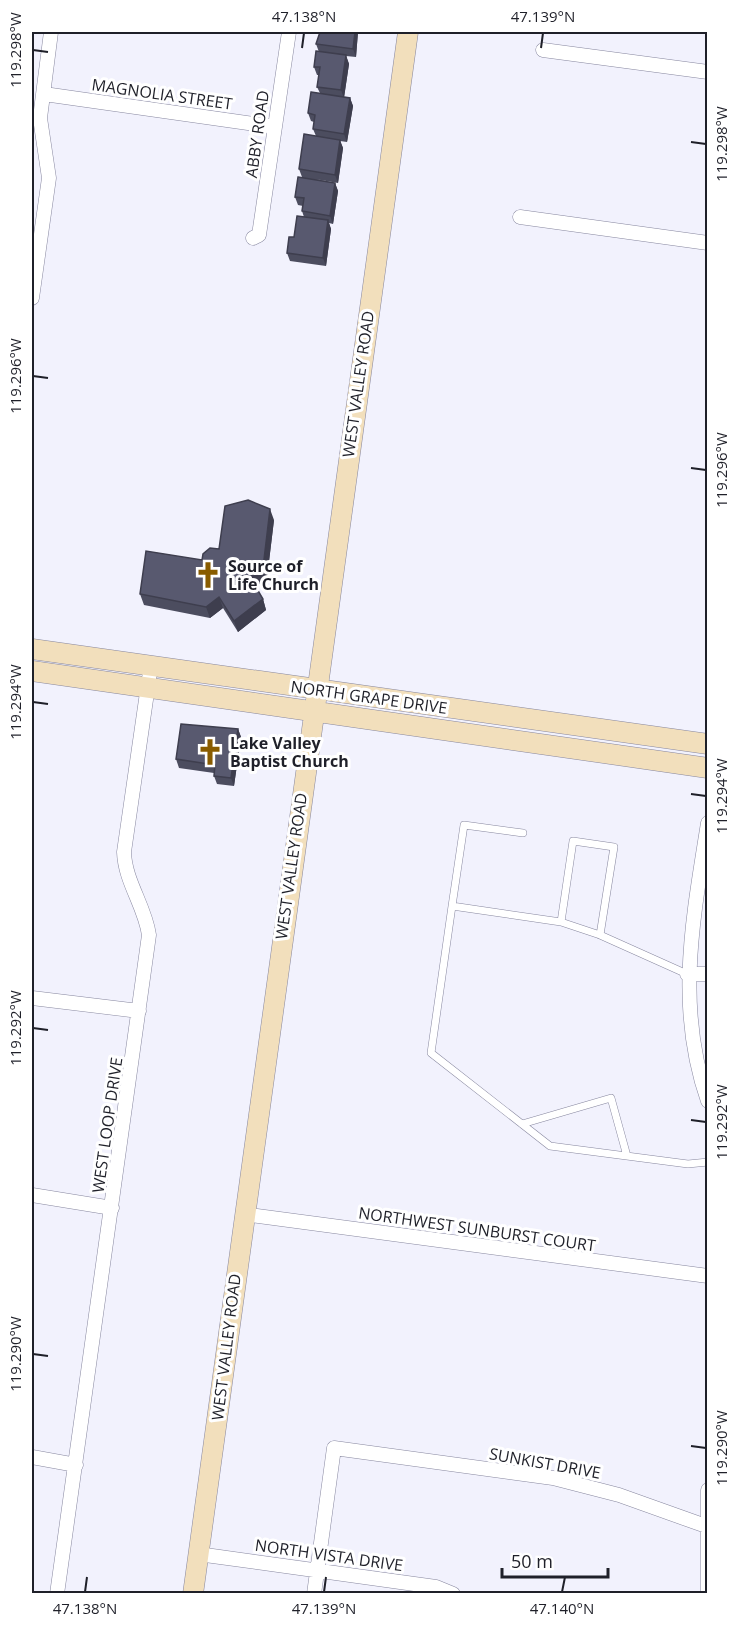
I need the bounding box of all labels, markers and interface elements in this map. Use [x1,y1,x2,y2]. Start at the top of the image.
text: 47.138°N [272,6,336,26]
text: 47.139°N [511,6,575,26]
text: 119.298°W [5,12,25,88]
street label: MAGNOLIA STREET [90,73,234,115]
street label: ABBY ROAD [240,89,274,179]
text: 119.298°W [711,106,731,182]
street label: WEST VALLEY ROAD [337,309,379,459]
text: 119.296°W [5,338,25,414]
text: 119.296°W [711,432,731,508]
place label: Source of Life Church [228,555,319,595]
church icon: Source of Life Church [193,560,223,590]
text: 119.294°W [5,664,25,740]
street label: NORTH GRAPE DRIVE [289,675,449,719]
place label: Lake Valley Baptist Church [230,732,349,772]
church icon: Lake Valley Baptist Church [195,737,225,767]
text: 119.294°W [711,758,731,834]
street label: WEST VALLEY ROAD [270,791,312,941]
text: 119.292°W [5,990,25,1066]
street label: WEST LOOP DRIVE [87,1056,127,1194]
text: 119.292°W [711,1084,731,1160]
street label: NORTHWEST SUNBURST COURT [357,1201,597,1257]
street label: WEST VALLEY ROAD [206,1272,246,1422]
text: 119.290°W [5,1316,25,1392]
text: 119.290°W [711,1410,731,1486]
street label: SUNKIST DRIVE [488,1442,602,1484]
street label: NORTH VISTA DRIVE [254,1534,404,1576]
scale bar [502,1541,608,1579]
text: 50 m [511,1549,553,1573]
text: 47.138°N [53,1598,117,1618]
text: 47.139°N [292,1598,356,1618]
text: 47.140°N [530,1598,594,1618]

